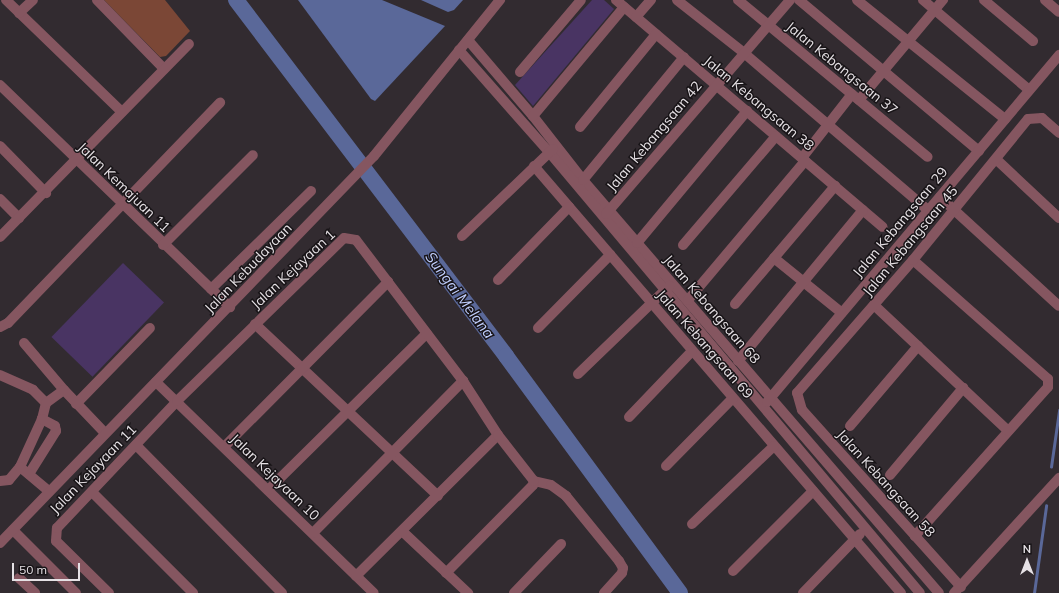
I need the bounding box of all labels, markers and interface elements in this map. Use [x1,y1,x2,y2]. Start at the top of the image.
street label: Jalan Kebangsaan 37 [783,18,901,118]
street label: Jalan Kebangsaan 38 [700,52,818,154]
street label: Jalan Kebangsaan 42 [603,77,705,195]
street label: Jalan Kemajuan 11 [74,139,174,235]
street label: Jalan Kebangsaan 29 [849,163,951,281]
street label: Jalan Kebangsaan 45 [859,182,961,300]
street label: Jalan Kebudayaan [201,220,295,316]
street label: Jalan Kejayaan 1 [247,226,339,312]
water label: Sungai Melana [422,248,498,342]
street label: Jalan Kebangsaan 68 [660,251,764,367]
street label: Jalan Kebangsaan 69 [653,286,757,402]
street label: Jalan Kejayaan 11 [46,421,140,517]
street label: Jalan Kebangsaan 58 [833,426,939,540]
street label: Jalan Kejayaan 10 [227,430,323,524]
north arrow [1007,541,1047,581]
text: N [1023,542,1031,556]
scale bar [14,555,82,581]
text: 50 m [19,562,47,577]

